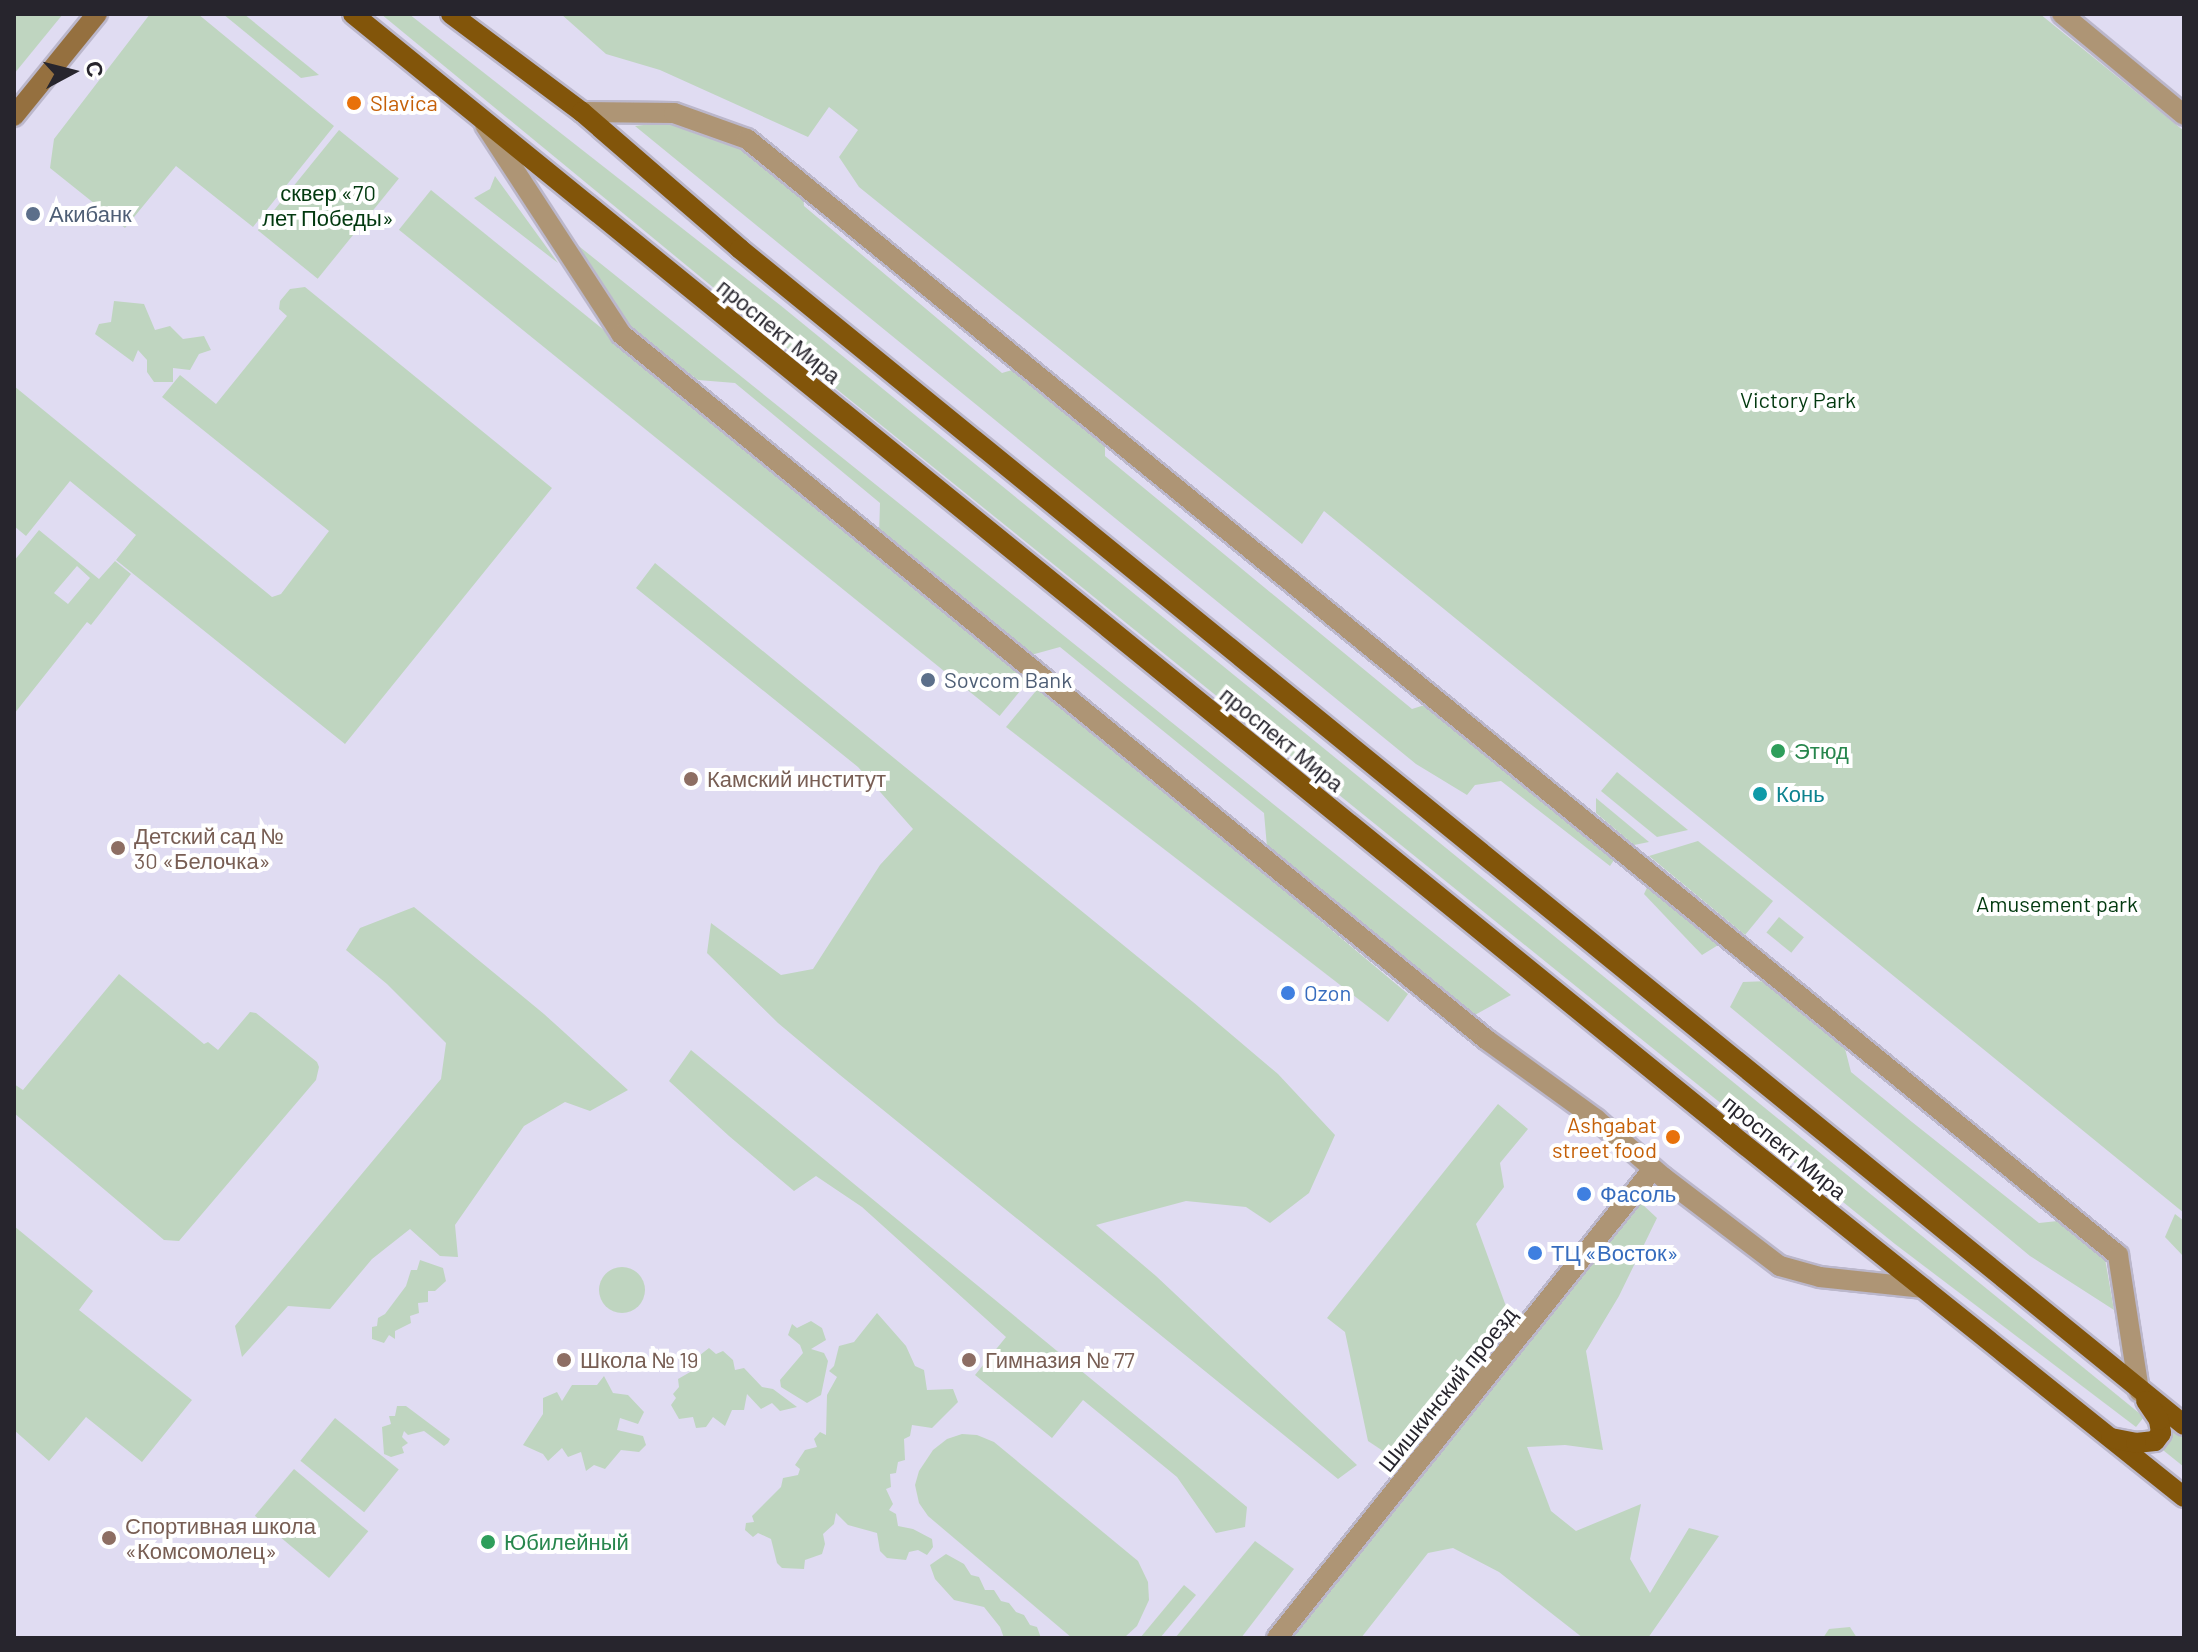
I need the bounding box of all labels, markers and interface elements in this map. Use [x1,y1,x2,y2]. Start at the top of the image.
north arrow [32,32,112,112]
text: С [82,60,110,79]
place label: Slavica [370,90,438,116]
marker: Slavica [345,94,363,112]
park label: сквер «70 лет Победы» [262,179,394,230]
place label: Акибанк [49,201,132,227]
marker: Акибанк [24,205,42,223]
street label: проспект Мира [712,273,846,389]
park label: Victory Park [1740,387,1856,413]
place label: Sovcom Bank [944,667,1072,693]
marker: Sovcom Bank [919,671,937,689]
street label: проспект Мира [1215,681,1349,797]
place label: Этюд [1794,738,1849,764]
marker: Этюд [1769,742,1787,760]
place label: Камский институт [707,766,886,792]
marker: Камский институт [682,770,700,788]
place label: Конь [1776,781,1825,807]
marker: Конь [1751,785,1769,803]
place label: Детский сад № 30 «Белочка» [134,822,284,874]
marker: Детский сад № 30 «Белочка» [109,839,127,857]
park label: Amusement park [1976,891,2138,917]
place label: Ozon [1304,980,1351,1006]
marker: Ozon [1279,984,1297,1002]
street label: проспект Мира [1718,1089,1852,1205]
place label: Ashgabat street food [1552,1111,1657,1162]
marker: Ashgabat street food [1664,1128,1682,1146]
place label: Фасоль [1600,1181,1676,1207]
marker: Фасоль [1575,1185,1593,1203]
place label: ТЦ «Восток» [1551,1240,1678,1266]
marker: ТЦ «Восток» [1526,1244,1544,1262]
street label: Шишкинский проезд [1372,1301,1522,1477]
place label: Школа № 19 [580,1347,698,1373]
place label: Гимназия № 77 [985,1347,1135,1373]
marker: Школа № 19 [555,1351,573,1369]
marker: Гимназия № 77 [960,1351,978,1369]
place label: Спортивная школа «Комсомолец» [125,1512,316,1564]
marker: Спортивная школа «Комсомолец» [100,1529,118,1547]
place label: Юбилейный [504,1529,629,1555]
marker: Юбилейный [479,1533,497,1551]

